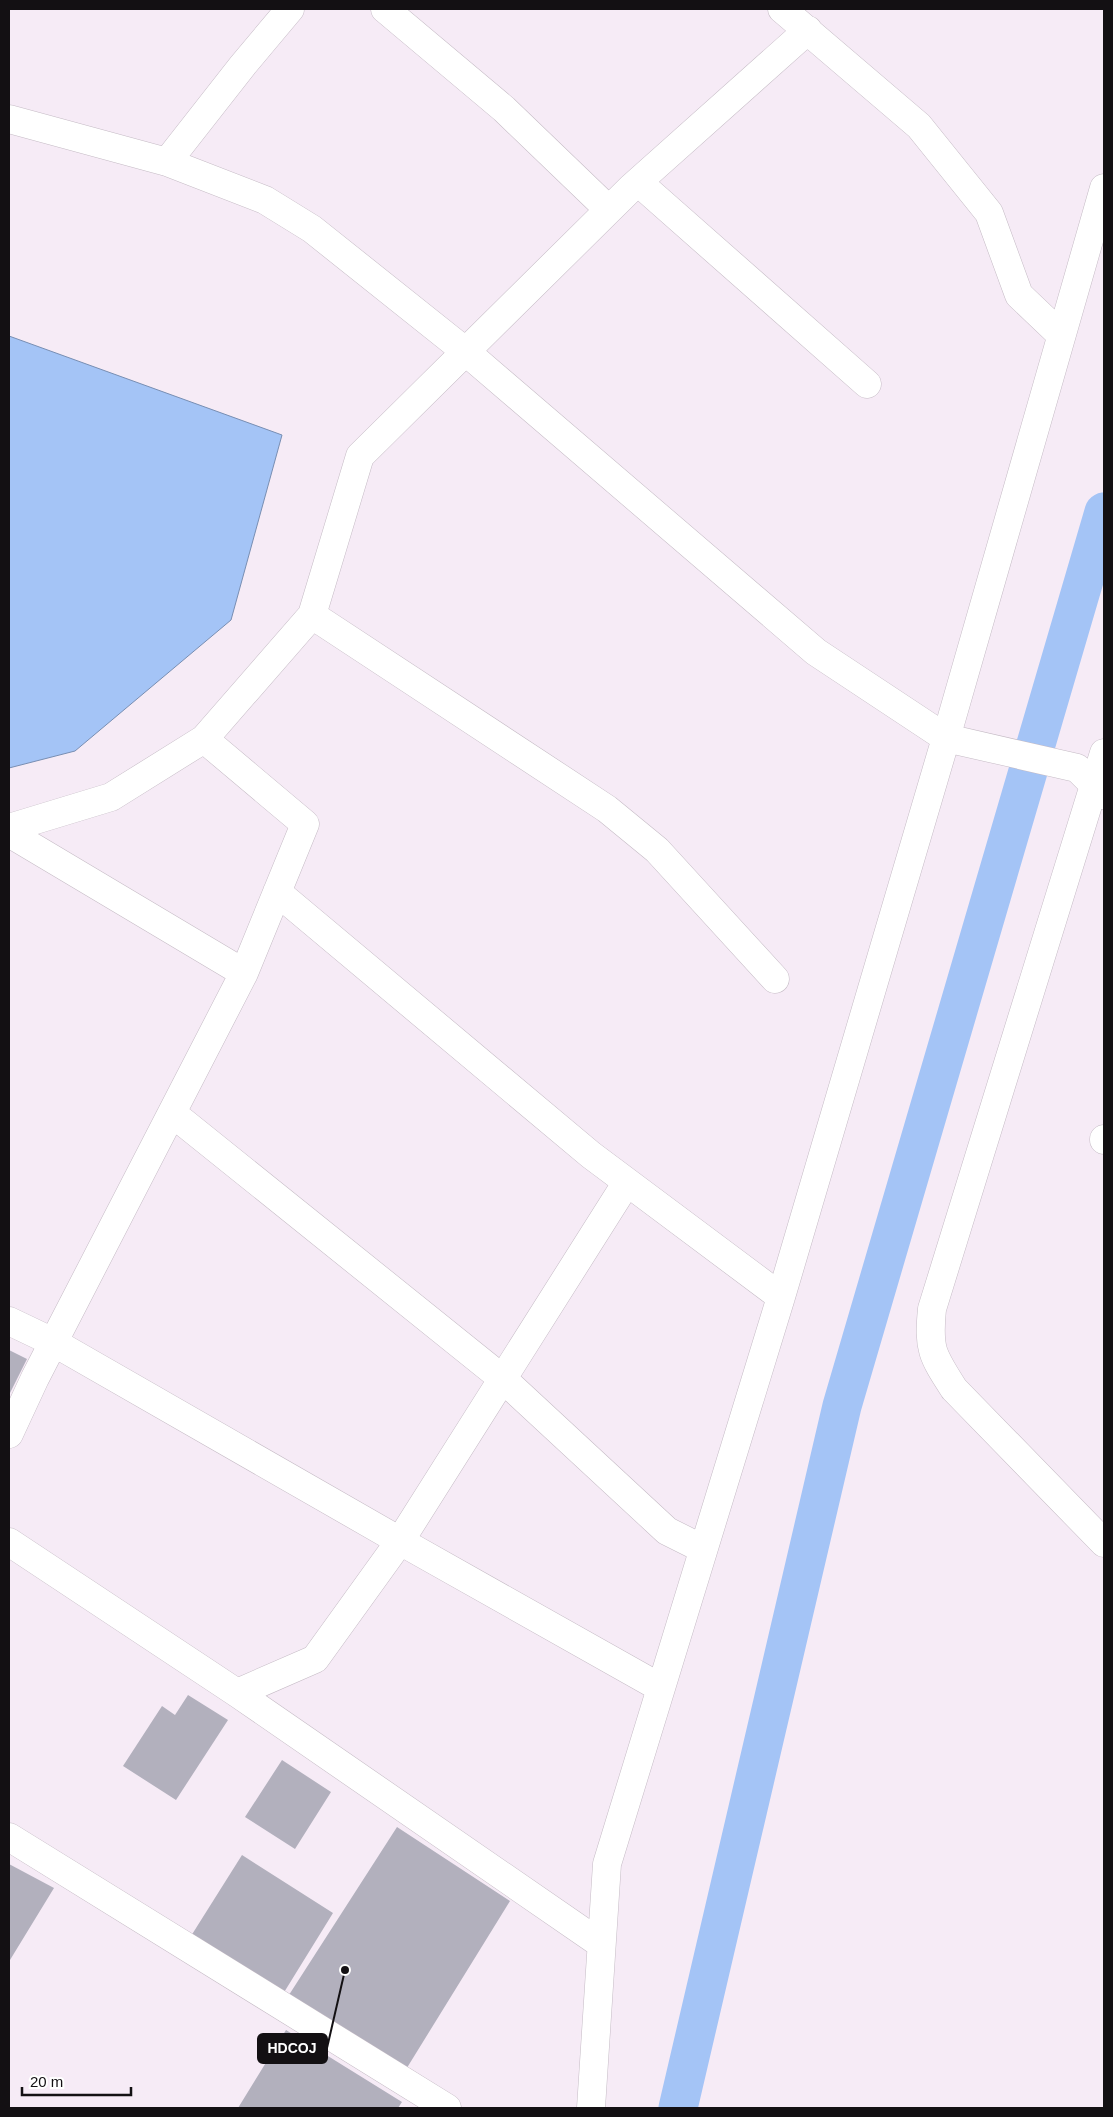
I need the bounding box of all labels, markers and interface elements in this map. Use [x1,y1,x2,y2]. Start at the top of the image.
callout: HDCOJ [258,2034,327,2063]
text: HDCOJ [267,2040,317,2056]
scale bar [22,2064,131,2096]
text: 20 m [30,2073,63,2090]

